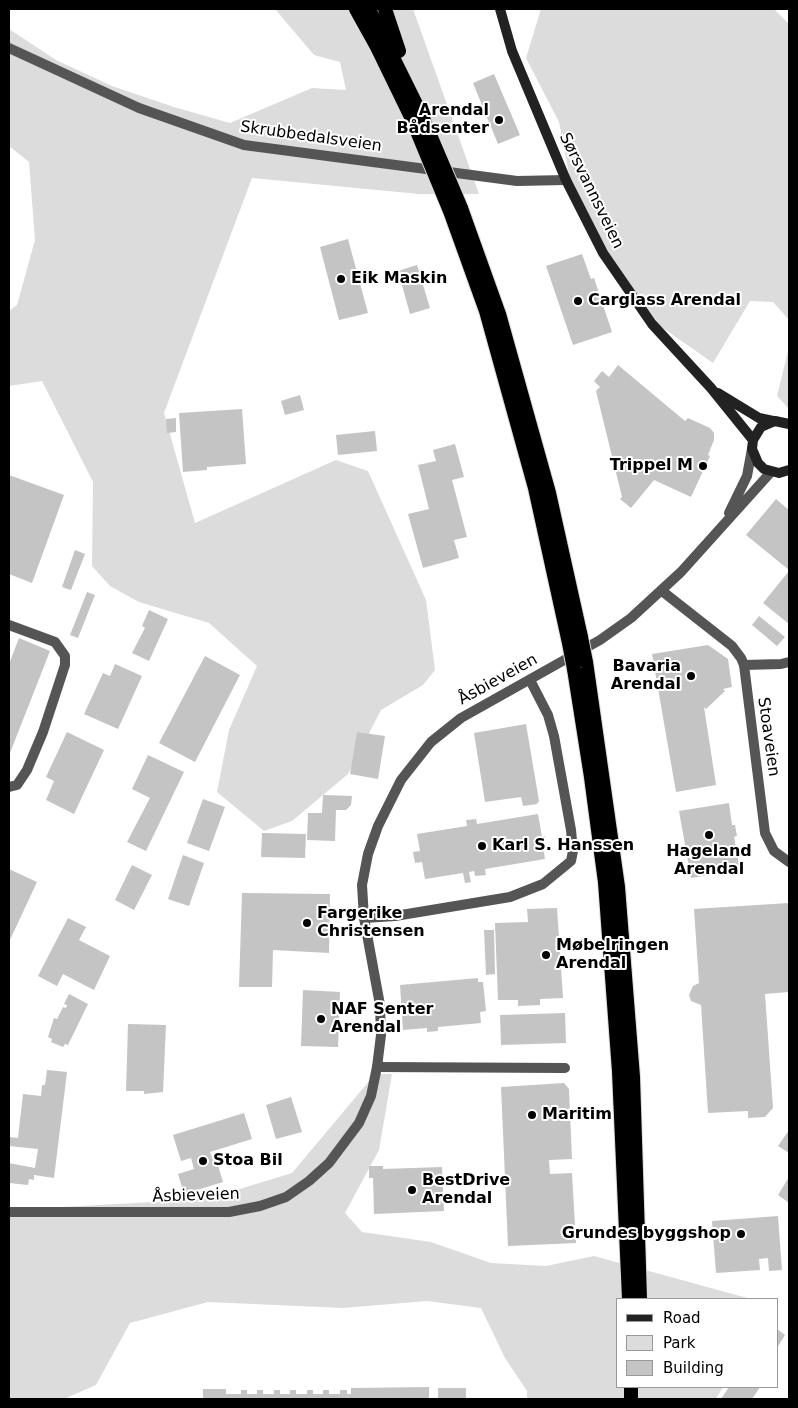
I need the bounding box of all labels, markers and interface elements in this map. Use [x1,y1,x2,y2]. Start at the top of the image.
place label: Arendal Bådsenter [396,101,489,139]
marker: Arendal Bådsenter [493,114,505,126]
street label: Skrubbedalsveien [239,118,383,156]
street label: Sørsvannsveien [555,130,627,252]
place label: Eik Maskin [351,269,447,289]
marker: Eik Maskin [335,273,347,285]
place label: Carglass Arendal [588,291,741,311]
marker: Carglass Arendal [572,295,584,307]
place label: Trippel M [610,456,693,476]
marker: Trippel M [697,460,709,472]
street label: Åsbieveien [455,650,541,710]
place label: Bavaria Arendal [611,657,681,695]
marker: Bavaria Arendal [685,670,697,682]
street label: Stoaveien [753,696,783,778]
marker: Hageland Arendal [703,829,715,841]
place label: Karl S. Hanssen [492,836,634,856]
marker: Karl S. Hanssen [476,840,488,852]
place label: Hageland Arendal [666,842,752,880]
place label: Fargerike Christensen [317,904,425,942]
marker: Fargerike Christensen [301,917,313,929]
place label: Møbelringen Arendal [556,936,669,974]
marker: Møbelringen Arendal [540,949,552,961]
place label: NAF Senter Arendal [331,1000,433,1038]
marker: NAF Senter Arendal [315,1013,327,1025]
place label: Maritim [542,1105,612,1125]
marker: Maritim [526,1109,538,1121]
place label: Stoa Bil [213,1151,283,1171]
marker: Stoa Bil [197,1155,209,1167]
place label: BestDrive Arendal [422,1171,510,1209]
marker: BestDrive Arendal [406,1184,418,1196]
street label: Åsbieveien [152,1185,240,1207]
place label: Grundes byggshop [562,1224,731,1244]
marker: Grundes byggshop [735,1228,747,1240]
legend [616,1298,778,1388]
text: Road [663,1309,701,1327]
text: Park [663,1334,695,1352]
text: Building [663,1359,724,1377]

